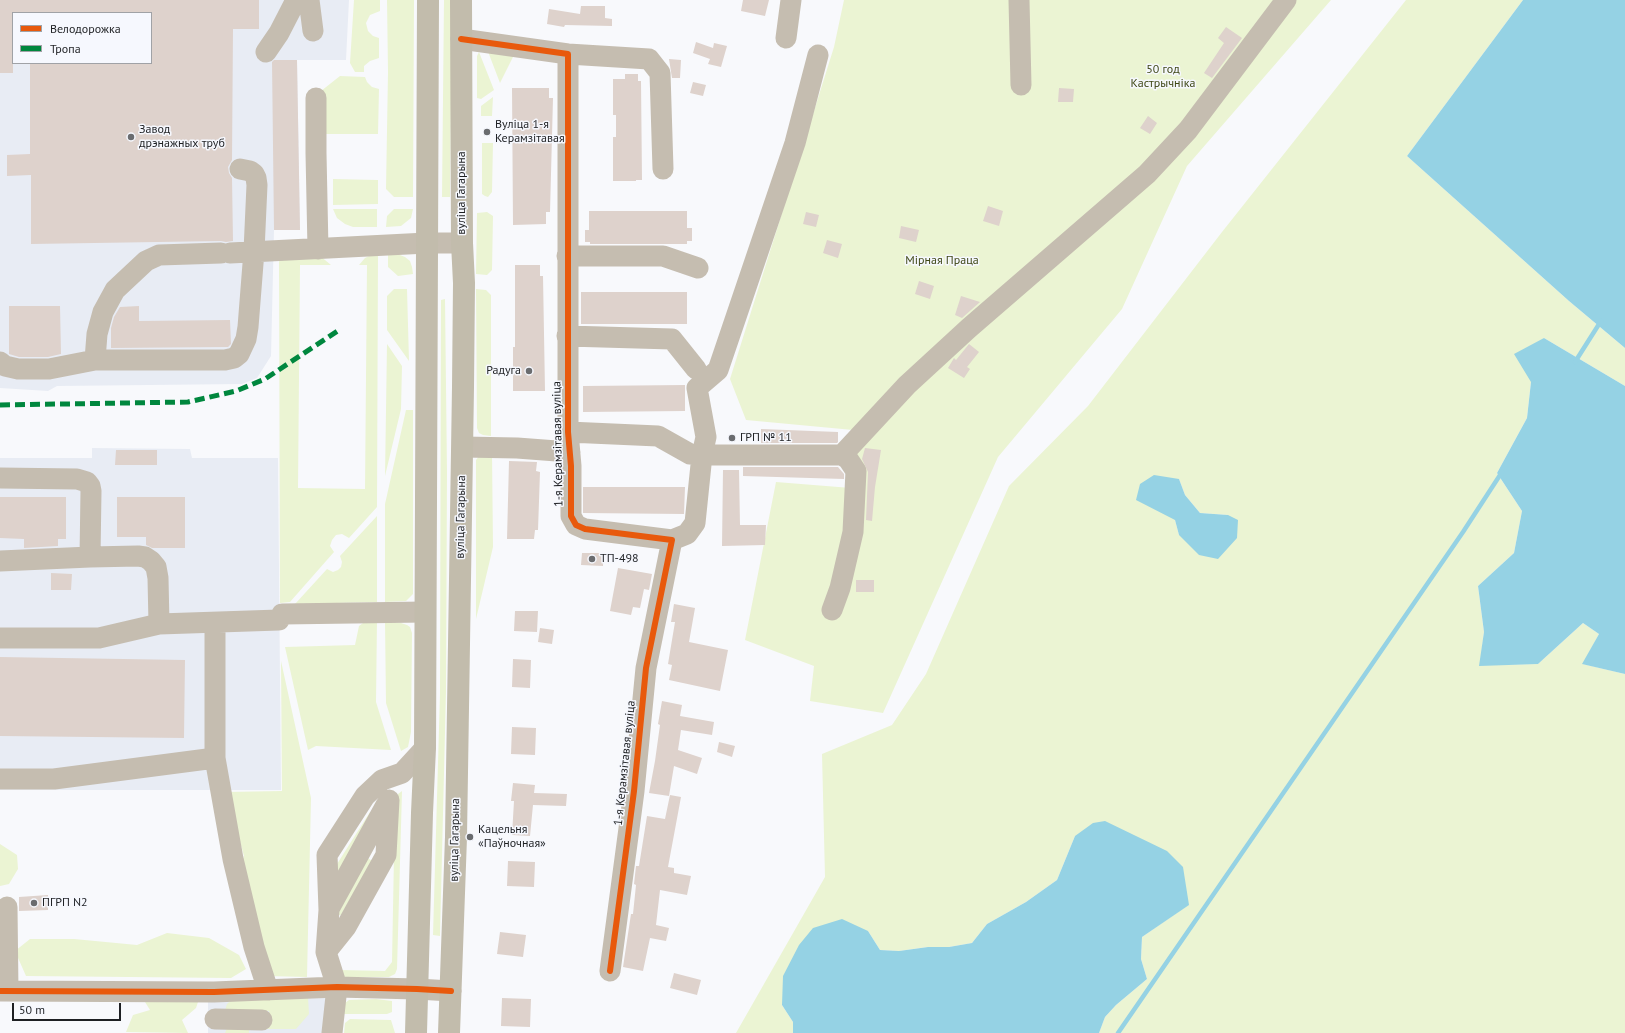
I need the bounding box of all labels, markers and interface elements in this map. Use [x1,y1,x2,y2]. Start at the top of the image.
legend [12,12,152,64]
text: Велодорожка [50,21,121,36]
text: Тропа [50,41,81,56]
park label: 50 год Кастрычніка [1131,63,1195,91]
place label: Вуліца 1-я Керамзітавая [495,118,565,146]
place label: Завод дрэнажных труб [139,123,225,151]
marker: Вуліца 1-я Керамзітавая [482,127,492,137]
marker: Завод дрэнажных труб [126,132,136,142]
street label: вуліца Гагарына [455,151,469,235]
park label: Мірная Праца [905,254,979,268]
place label: Радуга [486,364,521,378]
marker: Радуга [524,366,534,376]
street label: 1-я Керамзітавая вуліца [550,381,566,507]
place label: ГРП № 11 [740,431,792,445]
marker: ГРП № 11 [727,433,737,443]
street label: вуліца Гагарына [453,475,469,559]
place label: ТП-498 [600,552,639,566]
marker: ТП-498 [587,554,597,564]
street label: 1-я Керамзітавая вуліца [611,700,639,826]
street label: вуліца Гагарына [447,798,463,882]
place label: Кацельня «Паўночная» [478,823,546,851]
marker: Кацельня «Паўночная» [465,832,475,842]
place label: ПГРП N2 [42,896,88,910]
marker: ПГРП N2 [29,898,39,908]
scale bar [14,995,123,1021]
text: 50 m [19,1002,45,1017]

